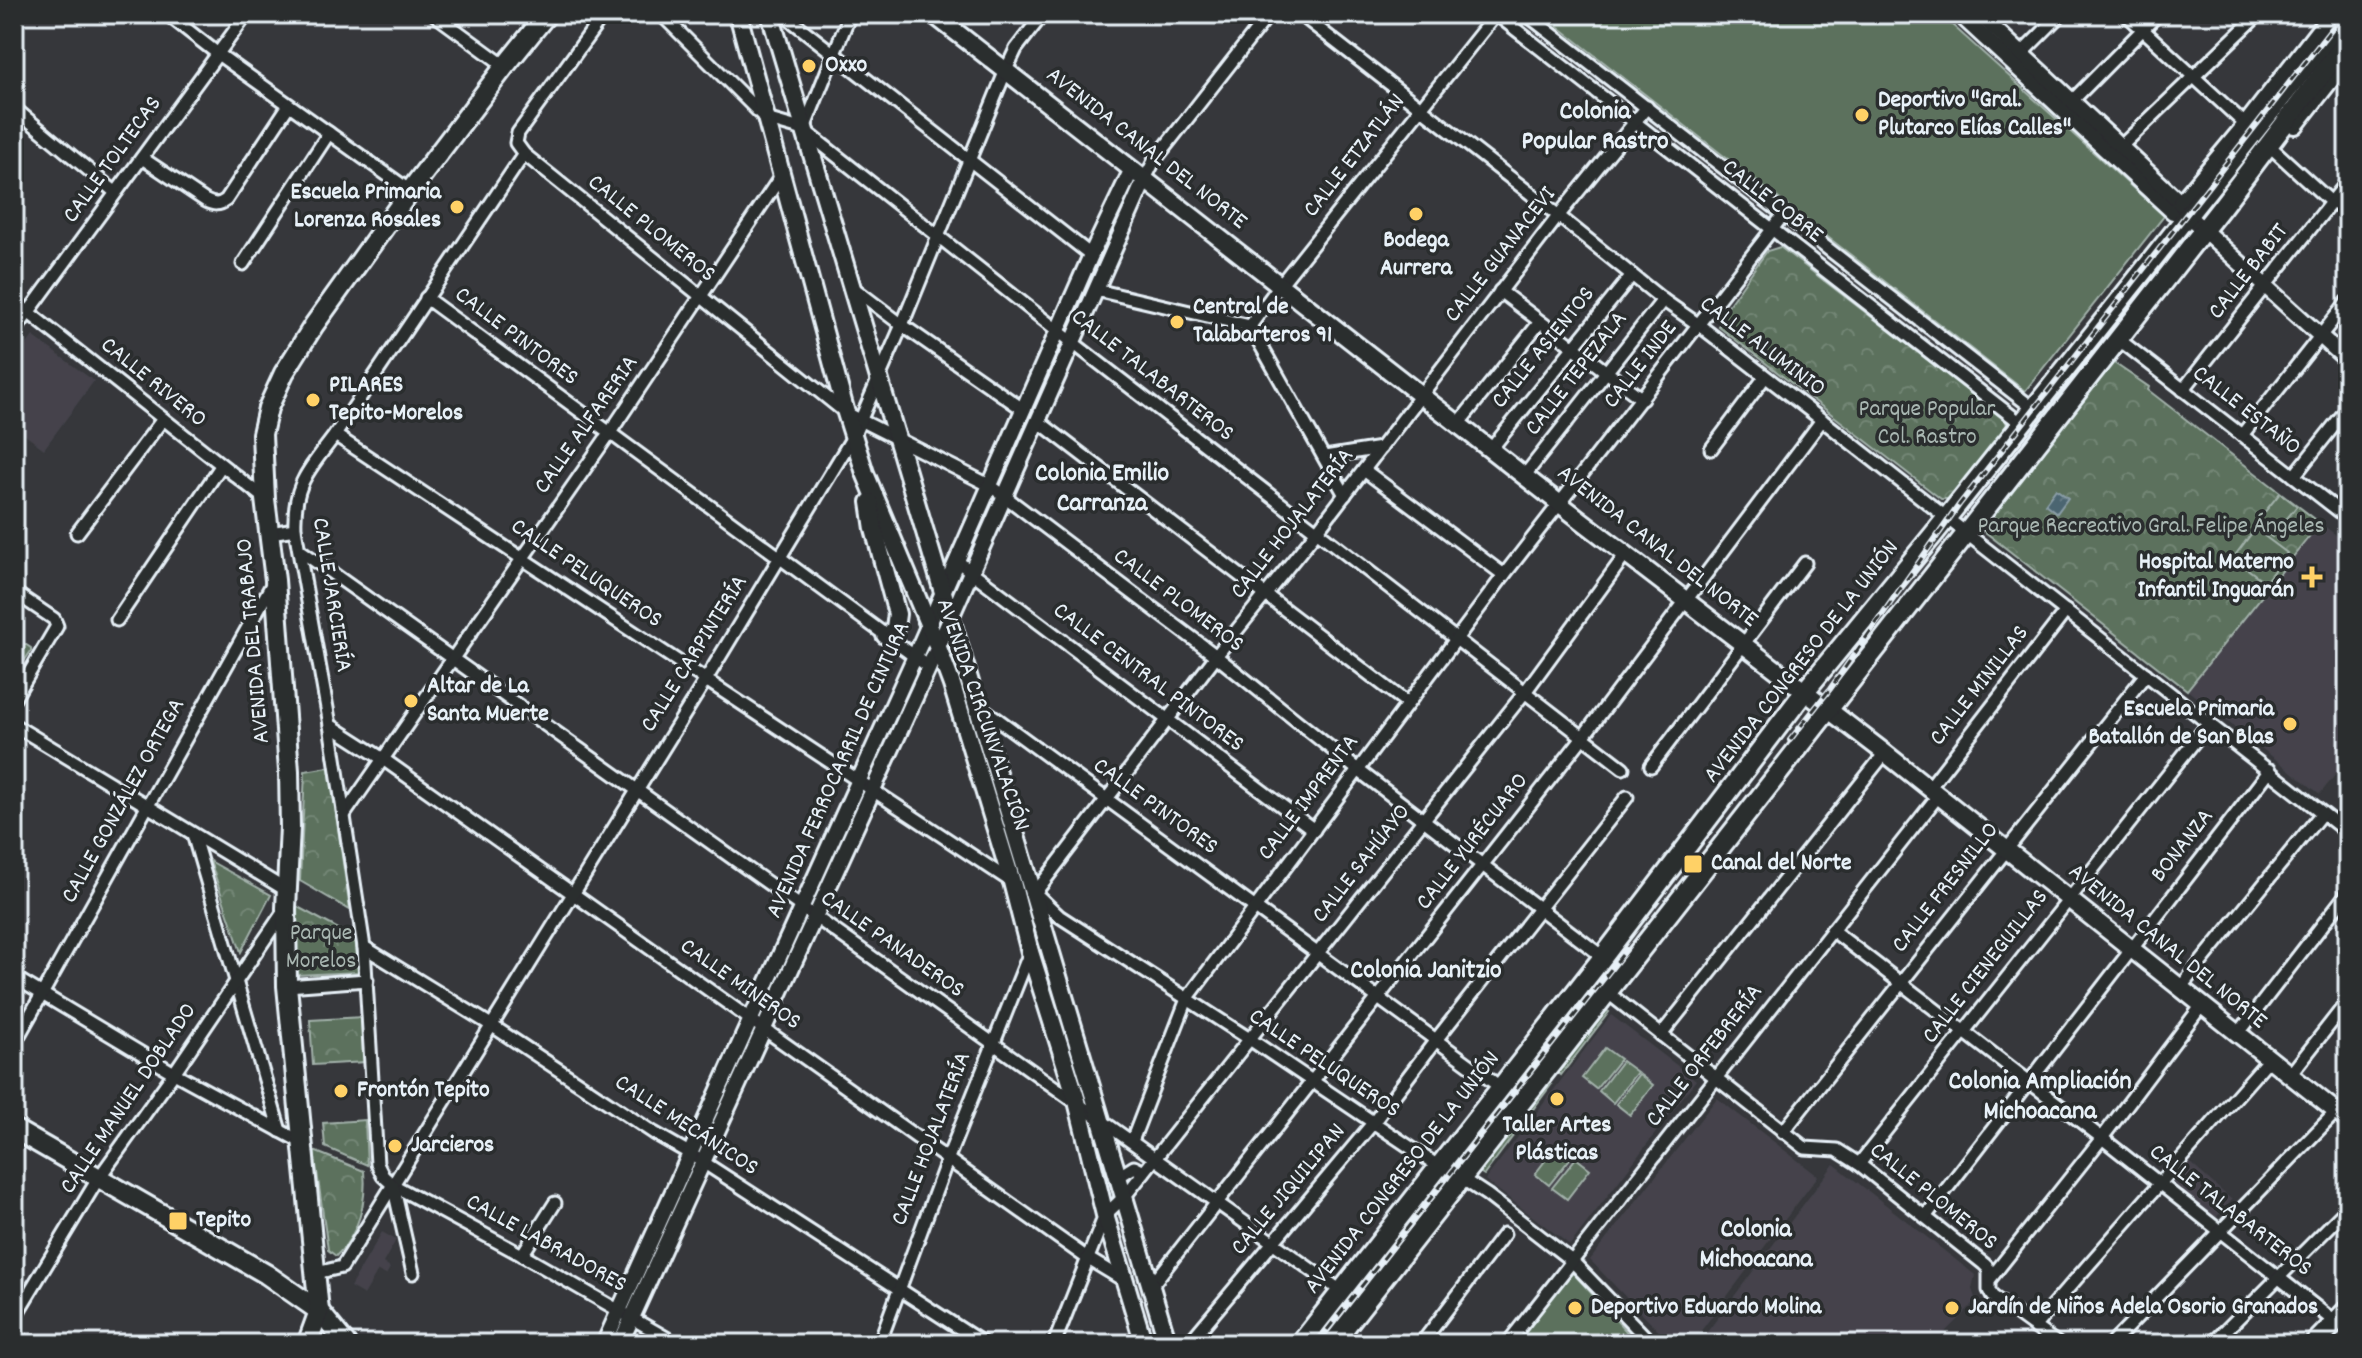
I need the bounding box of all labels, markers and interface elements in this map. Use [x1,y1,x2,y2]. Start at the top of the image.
place label: Oxxo [825,49,868,83]
marker: Oxxo [800,57,818,75]
street label: AVENIDA CANAL DEL NORTE [1038,59,1254,239]
place label: Deportivo "Gral. Plutarco Elías Calles" [1878,84,2071,146]
street label: CALLE ETZATLÁN [1296,87,1414,225]
street label: CALLE TOLTECAS [55,89,171,231]
district label: Colonia Popular Rastro [1521,94,1669,161]
marker: Deportivo "Gral. Plutarco Elías Calles" [1853,106,1871,124]
street label: CALLE COBRE [1714,151,1830,253]
street label: CALLE PLOMEROS [579,167,723,291]
place label: Escuela Primaria Lorenza Rosales [290,176,442,238]
street label: CALLE GUANACEVI [1437,179,1565,330]
marker: Escuela Primaria Lorenza Rosales [448,198,466,216]
marker: Bodega Aurrera [1407,205,1425,223]
street label: CALLE BABIT [2201,216,2298,327]
place label: Bodega Aurrera [1380,224,1453,286]
street label: CALLE PINTORES [447,279,585,395]
street label: CALLE ASIENTOS [1484,279,1604,417]
street label: CALLE ALUMINIO [1692,288,1832,406]
place label: Central de Talabarteros 91 [1193,291,1332,353]
street label: CALLE TALABARTEROS [1063,301,1241,451]
street label: CALLE TEPEZALA [1517,304,1637,444]
marker: Central de Talabarteros 91 [1168,313,1186,331]
street label: CALLE INDE [1596,314,1686,416]
street label: CALLE RIVERO [93,330,213,436]
street label: CALLE ALFARERIA [526,349,648,501]
street label: CALLE ESTAÑO [2184,358,2308,464]
place label: PILARES Tepito-Morelos [329,369,463,431]
marker: PILARES Tepito-Morelos [304,391,322,409]
park label: Parque Popular Col. Rastro [1859,393,1996,455]
street label: CALLE HOJALATERÍA [1223,441,1363,607]
district label: Colonia Emilio Carranza [1035,456,1169,523]
street label: AVENIDA CANAL DEL NORTE [1549,457,1765,637]
park label: Parque Recreativo Gral. Felipe Ángeles [1977,510,2325,544]
street label: CALLE PELUQUEROS [503,511,669,637]
street label: CALLE JARCIERÍA [302,515,360,675]
street label: AVENIDA CONGRESO DE LA UNIÓN [1696,533,1908,791]
street label: AVENIDA DEL TRABAJO [228,537,280,745]
street label: CALLE PLOMEROS [1105,540,1251,662]
place label: Hospital Materno Infantil Inguarán [2138,546,2294,608]
marker: Hospital Materno Infantil Inguarán [2301,566,2323,588]
street label: CALLE CARPINTERÍA [633,569,757,739]
street label: AVENIDA CIRCUNVALACIÓN [926,594,1038,836]
street label: CALLE CENTRAL PINTORES [1045,595,1251,761]
street label: AVENIDA FERROCARRIL DE CINTURA [758,616,920,924]
street label: CALLE MINILLAS [1922,618,2038,754]
place label: Altar de La Santa Muerte [427,670,549,732]
street label: CALLE GONZÁLEZ ORTEGA [53,692,195,910]
marker: Altar de La Santa Muerte [402,692,420,710]
place label: Escuela Primaria Batallón de San Blas [2088,693,2275,755]
marker: Escuela Primaria Batallón de San Blas [2281,715,2299,733]
street label: CALLE IMPRENTA [1250,728,1368,868]
street label: CALLE PINTORES [1085,750,1225,864]
street label: CALLE YURÉCUARO [1409,766,1537,918]
street label: CALLE SAHÚAYO [1304,797,1420,931]
street label: BONANZA [2143,802,2223,890]
street label: CALLE FRESNILLO [1884,815,2008,961]
place label: Canal del Norte [1711,847,1852,881]
marker: Canal del Norte [1682,853,1704,875]
street label: AVENIDA CANAL DEL NORTE [2060,856,2274,1038]
street label: CALLE CIENEGUILLAS [1915,882,2057,1052]
street label: CALLE PANADEROS [813,883,971,1007]
park label: Parque Morelos [286,917,356,979]
street label: CALLE MINEROS [672,931,808,1039]
district label: Colonia Janitzio [1350,953,1502,990]
street label: CALLE ORFEBRERÍA [1638,977,1772,1135]
street label: CALLE MANUEL DOBLADO [52,996,206,1202]
street label: CALLE PELUQUEROS [1241,1001,1407,1127]
street label: AVENIDA CONGRESO DE LA UNIÓN [1297,1044,1509,1302]
street label: CALLE HOJALATERÍA [883,1047,981,1231]
district label: Colonia Ampliación Michoacana [1948,1064,2132,1131]
street label: CALLE MECÁNICOS [607,1067,765,1185]
place label: Frontón Tepito [357,1074,490,1108]
marker: Frontón Tepito [332,1082,350,1100]
marker: Taller Artes Plásticas [1548,1090,1566,1108]
place label: Taller Artes Plásticas [1503,1109,1611,1171]
street label: CALLE JIQUILIPAN [1223,1117,1355,1263]
place label: Jarcieros [411,1129,494,1163]
street label: CALLE PLOMEROS [1861,1135,2005,1259]
street label: CALLE TALABARTEROS [2141,1136,2319,1286]
marker: Jarcieros [386,1137,404,1155]
street label: CALLE LABRADORES [459,1186,633,1302]
place label: Tepito [196,1204,251,1238]
marker: Tepito [167,1210,189,1232]
district label: Colonia Michoacana [1700,1212,1813,1279]
place label: Deportivo Eduardo Molina [1591,1291,1822,1325]
place label: Jardín de Niños Adela Osorio Granados [1968,1291,2318,1325]
marker: Deportivo Eduardo Molina [1566,1299,1584,1317]
marker: Jardín de Niños Adela Osorio Granados [1943,1299,1961,1317]

